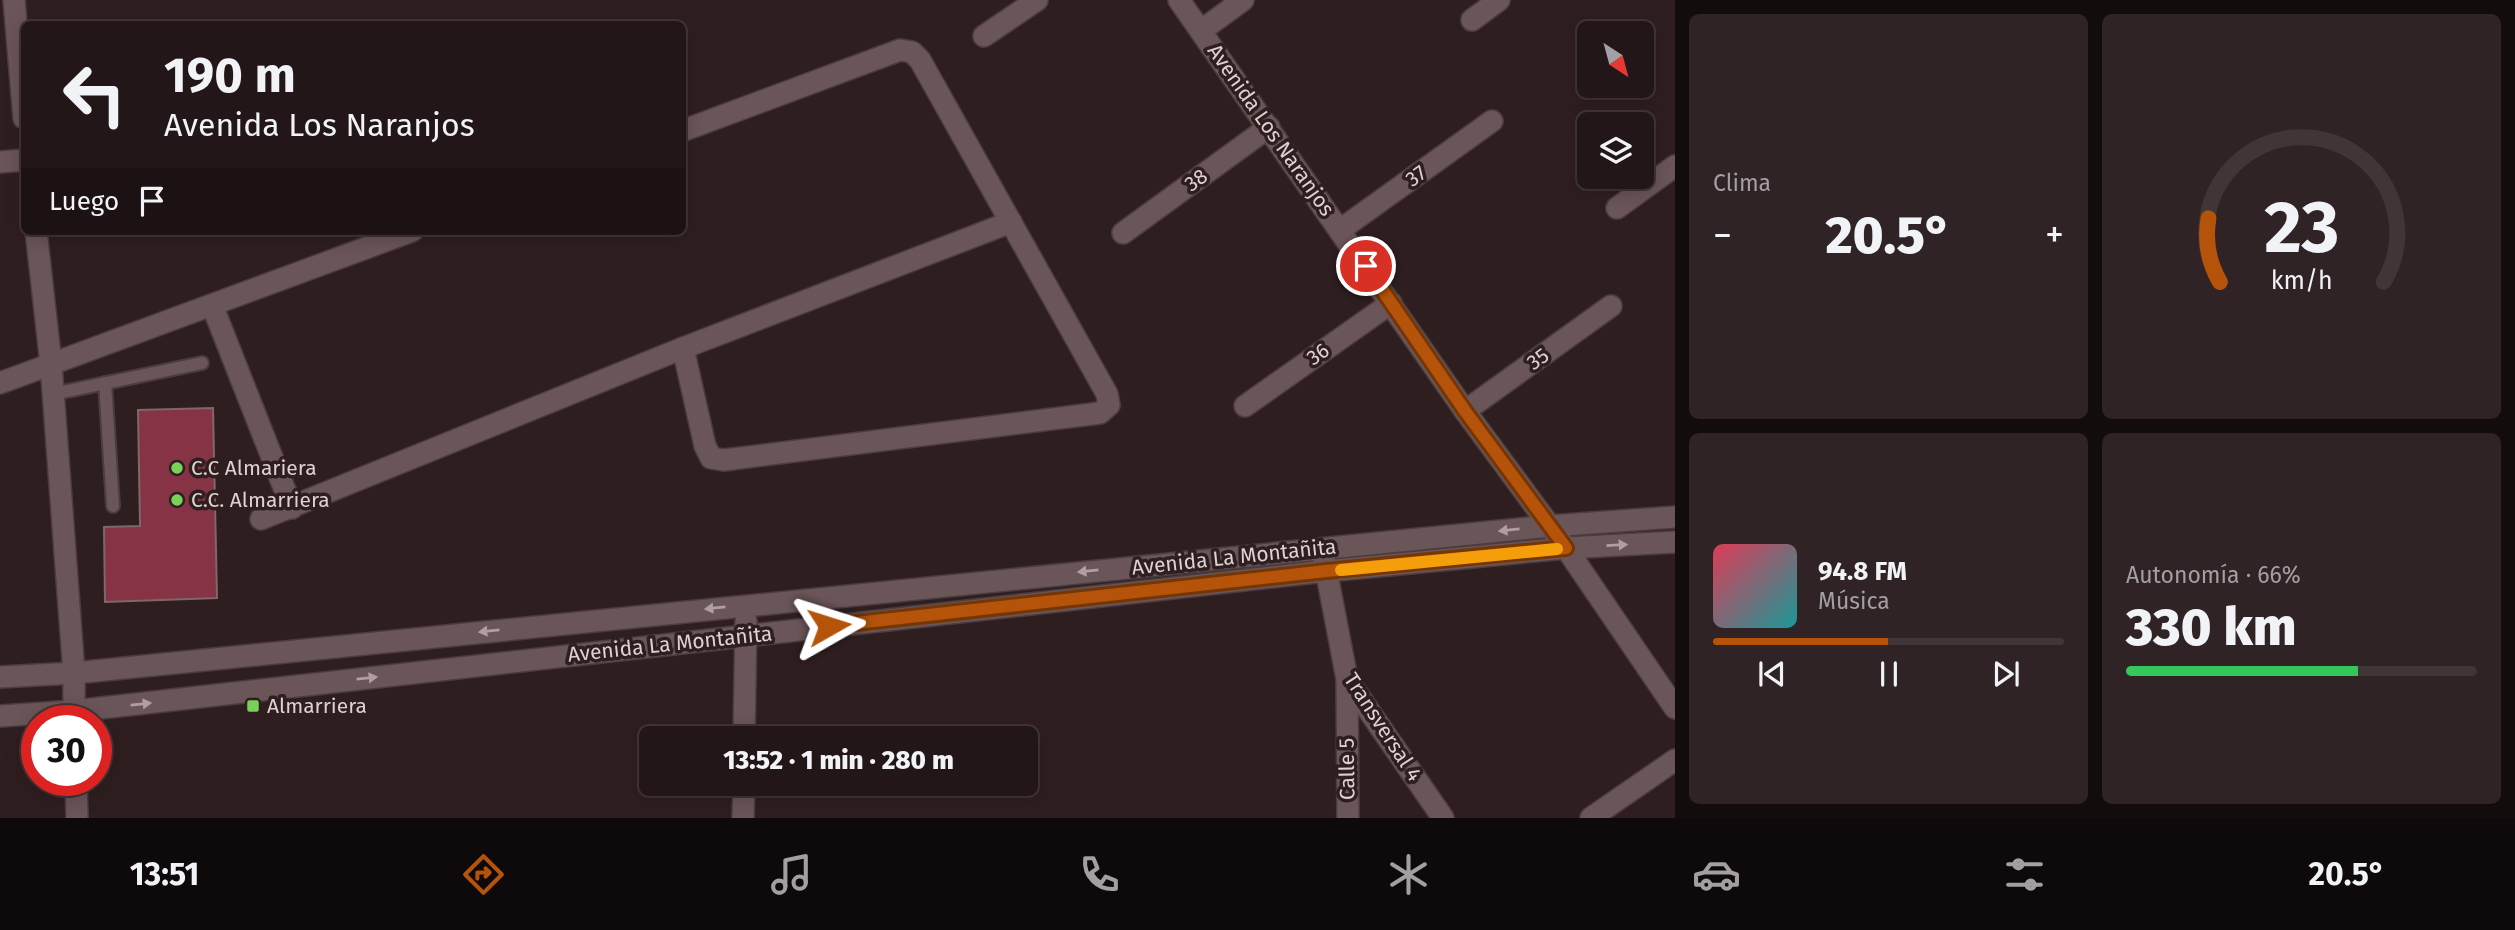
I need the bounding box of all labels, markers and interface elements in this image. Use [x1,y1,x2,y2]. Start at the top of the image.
north arrow [1577,21,1654,98]
map controls [1577,21,1654,189]
street label: Avenida Los Naranjos [1202,39,1340,221]
text: 190 m [164,46,296,105]
icon: left [49,49,140,140]
text: Avenida Los Naranjos [164,106,475,144]
button: layers [1577,112,1654,189]
street label: 37 [1400,160,1432,192]
street label: 38 [1179,163,1213,197]
text: Clima [1713,169,1771,197]
icon: arrive [133,182,171,220]
text: 23 [2264,185,2339,272]
text: Luego [49,186,119,217]
text: 20.5° [1826,204,1952,267]
text: − [1713,212,1732,258]
text: + [2045,212,2064,258]
pin [1336,236,1396,296]
icon: arrive [1347,247,1385,285]
text: km/h [2271,266,2332,296]
street label: 36 [1302,337,1334,371]
street label: 35 [1522,342,1554,376]
place label: C.C Almariera [191,455,317,481]
marker: C.C Almariera [169,460,185,476]
place label: C.C. Almarriera [191,487,330,513]
marker: C.C. Almarriera [169,492,185,508]
one-way arrow [1498,524,1520,535]
street label: Avenida La Montañita [1130,533,1338,581]
one-way arrow [1606,540,1628,551]
text: 94.8 FM [1818,556,1907,587]
text: Autonomía · 66% [2126,561,2301,589]
one-way arrow [1077,566,1099,577]
text: Música [1818,587,1890,615]
position arrow [792,589,866,663]
text: 330 km [2126,596,2297,659]
one-way arrow [704,603,726,614]
street label: Avenida La Montañita [566,620,774,668]
one-way arrow [478,626,500,637]
icon: previous [1753,655,1791,693]
icon: pause [1870,655,1908,693]
icon: next [1987,655,2025,693]
street label: Transversal 4 [1338,668,1428,786]
one-way arrow [356,672,378,683]
place label: Almarriera [267,693,367,719]
one-way arrow [130,698,152,709]
marker: Almarriera [245,698,261,714]
speed limit sign: 30 [21,705,112,796]
street label: Calle 5 [1333,738,1361,800]
text: 13:52 · 1 min · 280 m [723,745,954,776]
icon: directions [459,850,508,899]
icon: music [767,850,816,899]
icon: phone [1075,850,1124,899]
icon: climate [1384,850,1433,899]
icon: car [1692,850,1741,899]
icon: filters [2000,850,2049,899]
text: 13:51 [130,855,199,893]
text: 20.5° [2308,855,2385,893]

